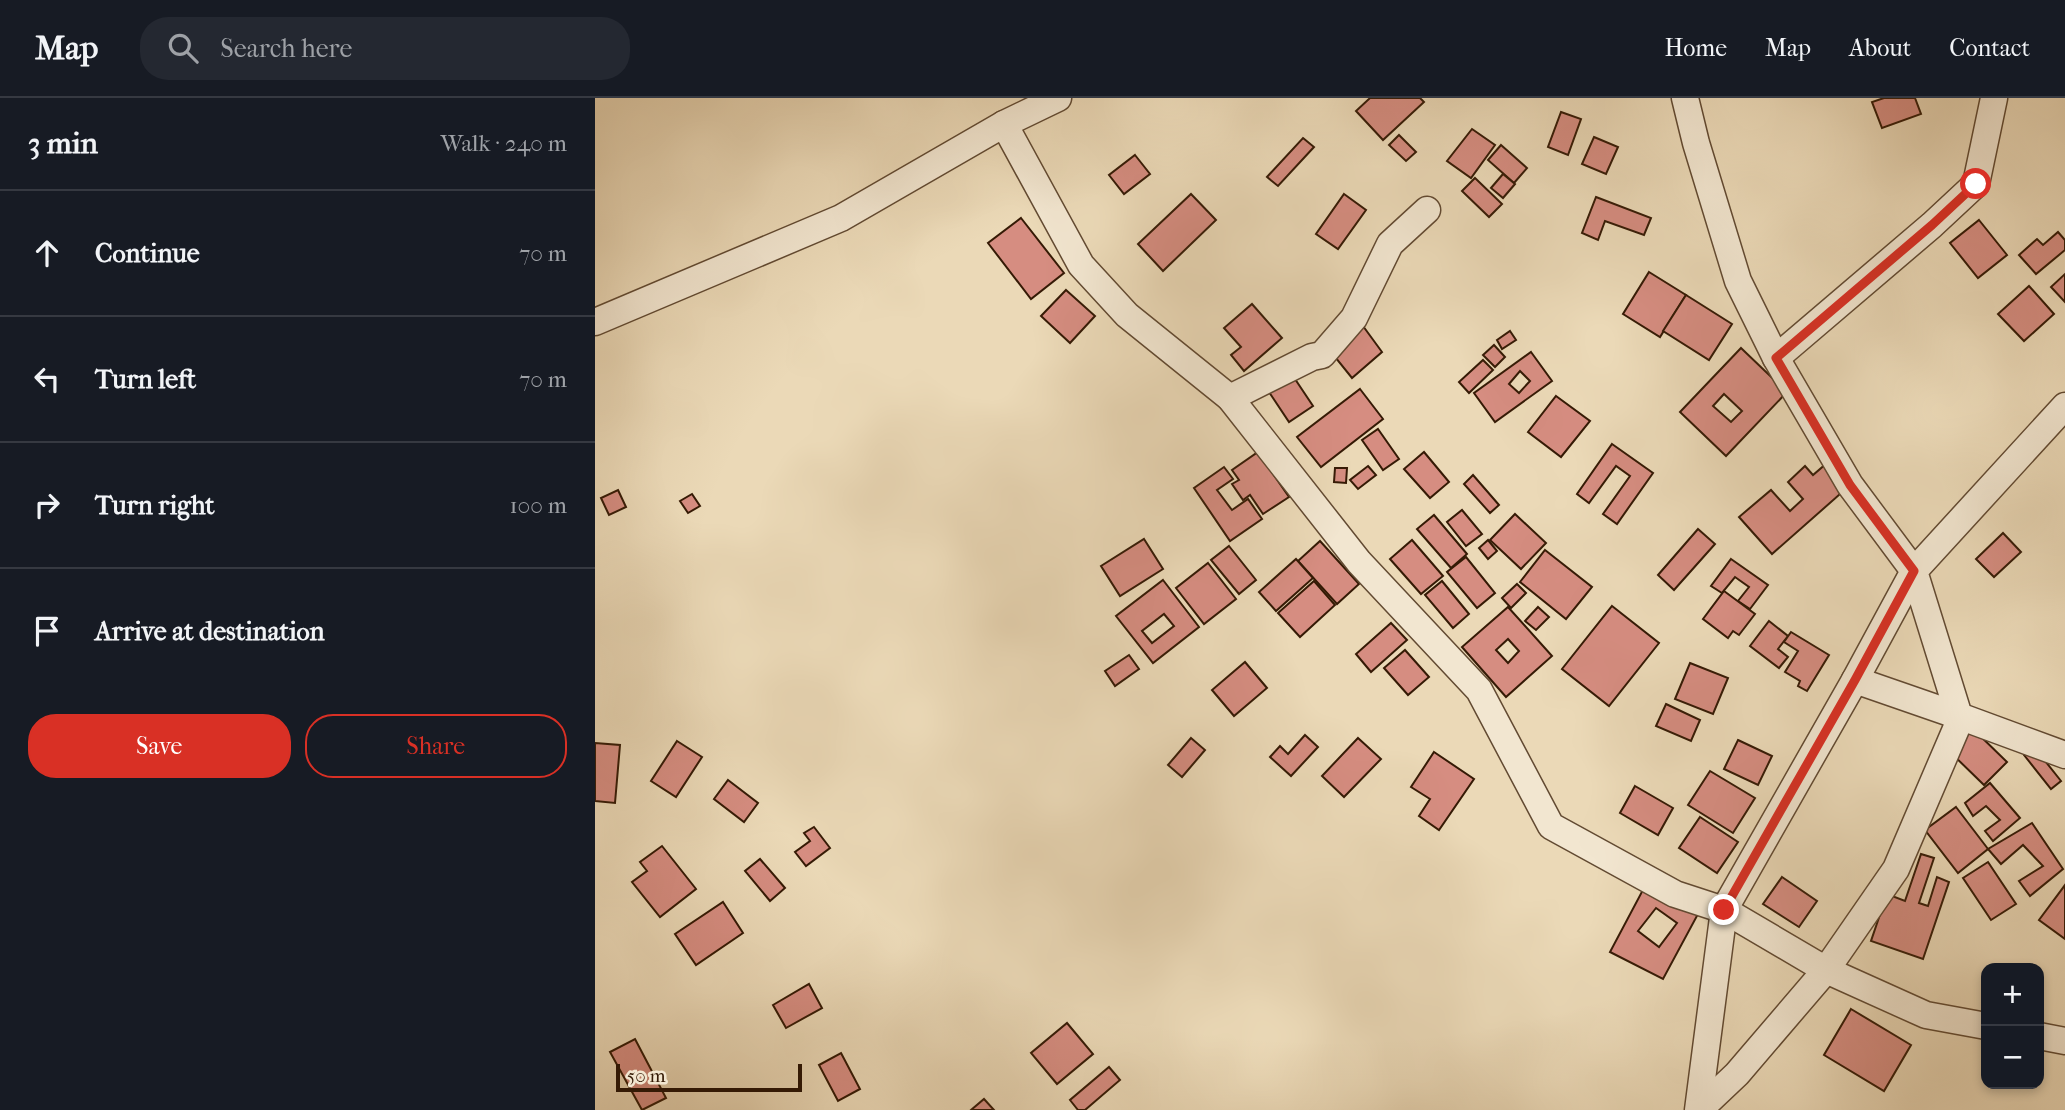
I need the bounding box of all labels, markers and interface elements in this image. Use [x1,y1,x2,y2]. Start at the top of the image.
search box [140,17,630,80]
text: Map [35,29,98,68]
icon: search [164,29,202,67]
text: Search here [220,33,352,64]
text: Home [1665,34,1727,62]
text: Map [1765,34,1811,62]
text: About [1849,34,1911,62]
text: Contact [1949,34,2030,62]
text: 3 min [28,126,98,161]
text: Walk · 240 m [440,130,567,157]
route start [1960,168,1991,199]
icon: ahead [28,234,66,272]
text: Continue [95,238,200,269]
text: 70 m [519,240,567,267]
icon: left [28,360,66,398]
text: Turn left [95,364,196,395]
text: 70 m [519,366,567,393]
icon: right [28,486,66,524]
text: Turn right [95,490,215,521]
text: 100 m [509,492,567,519]
icon: arrive [28,612,66,650]
text: Arrive at destination [95,616,325,647]
button: Save [28,714,291,778]
button: Share [305,714,567,778]
route end [1708,894,1739,925]
map controls [1981,963,2044,1089]
button: + [1981,963,2044,1026]
button: − [1981,1026,2044,1089]
scale bar [616,1061,801,1093]
text: 50 m [627,1065,666,1087]

